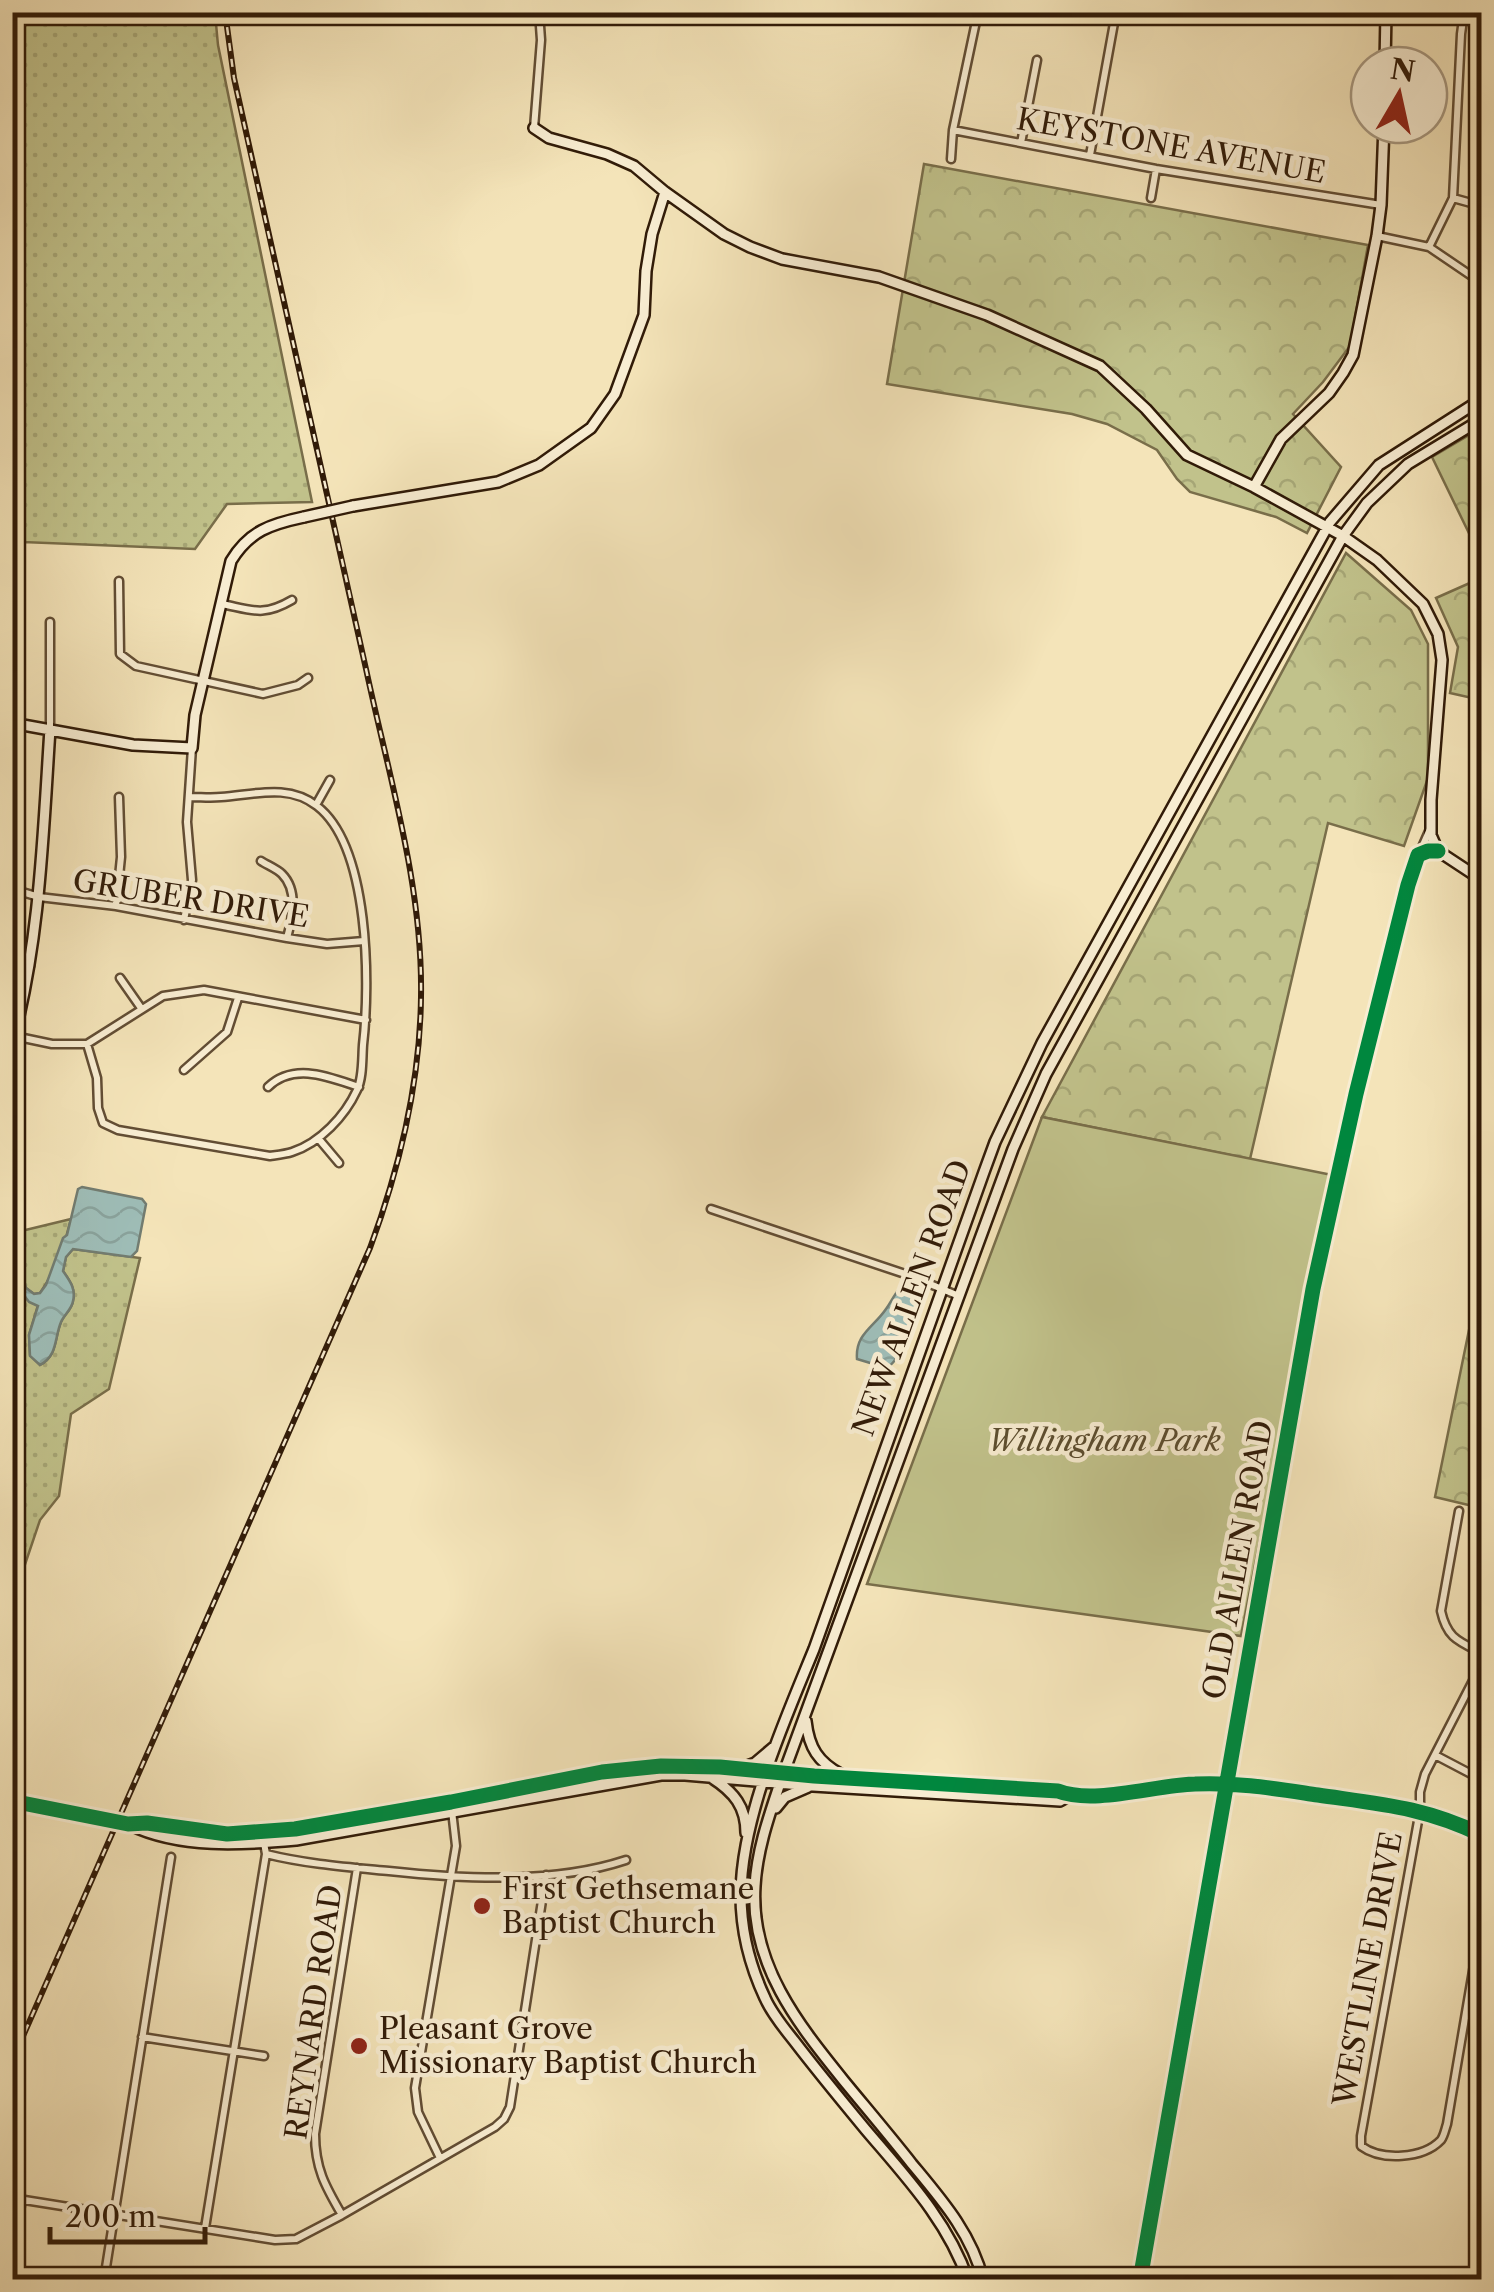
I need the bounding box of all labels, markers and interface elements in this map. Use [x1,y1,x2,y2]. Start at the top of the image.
north arrow [1349,45,1449,145]
text: N [1388,52,1418,89]
street label: KEYSTONE AVENUE [1014,100,1328,191]
street label: GRUBER DRIVE [70,862,312,935]
street label: NEW ALLEN ROAD [844,1155,979,1441]
street label: OLD ALLEN ROAD [1195,1418,1280,1702]
park label: Willingham Park [987,1422,1221,1459]
street label: WESTLINE DRIVE [1325,1829,1410,2110]
place label: First Gethsemane Baptist Church [502,1870,754,1941]
street label: REYNARD ROAD [277,1882,350,2142]
marker: First Gethsemane Baptist Church [471,1895,493,1917]
place label: Pleasant Grove Missionary Baptist Church [379,2010,757,2081]
marker: Pleasant Grove Missionary Baptist Church [348,2035,370,2057]
scale bar [50,2182,205,2244]
text: 200 m [65,2198,156,2235]

